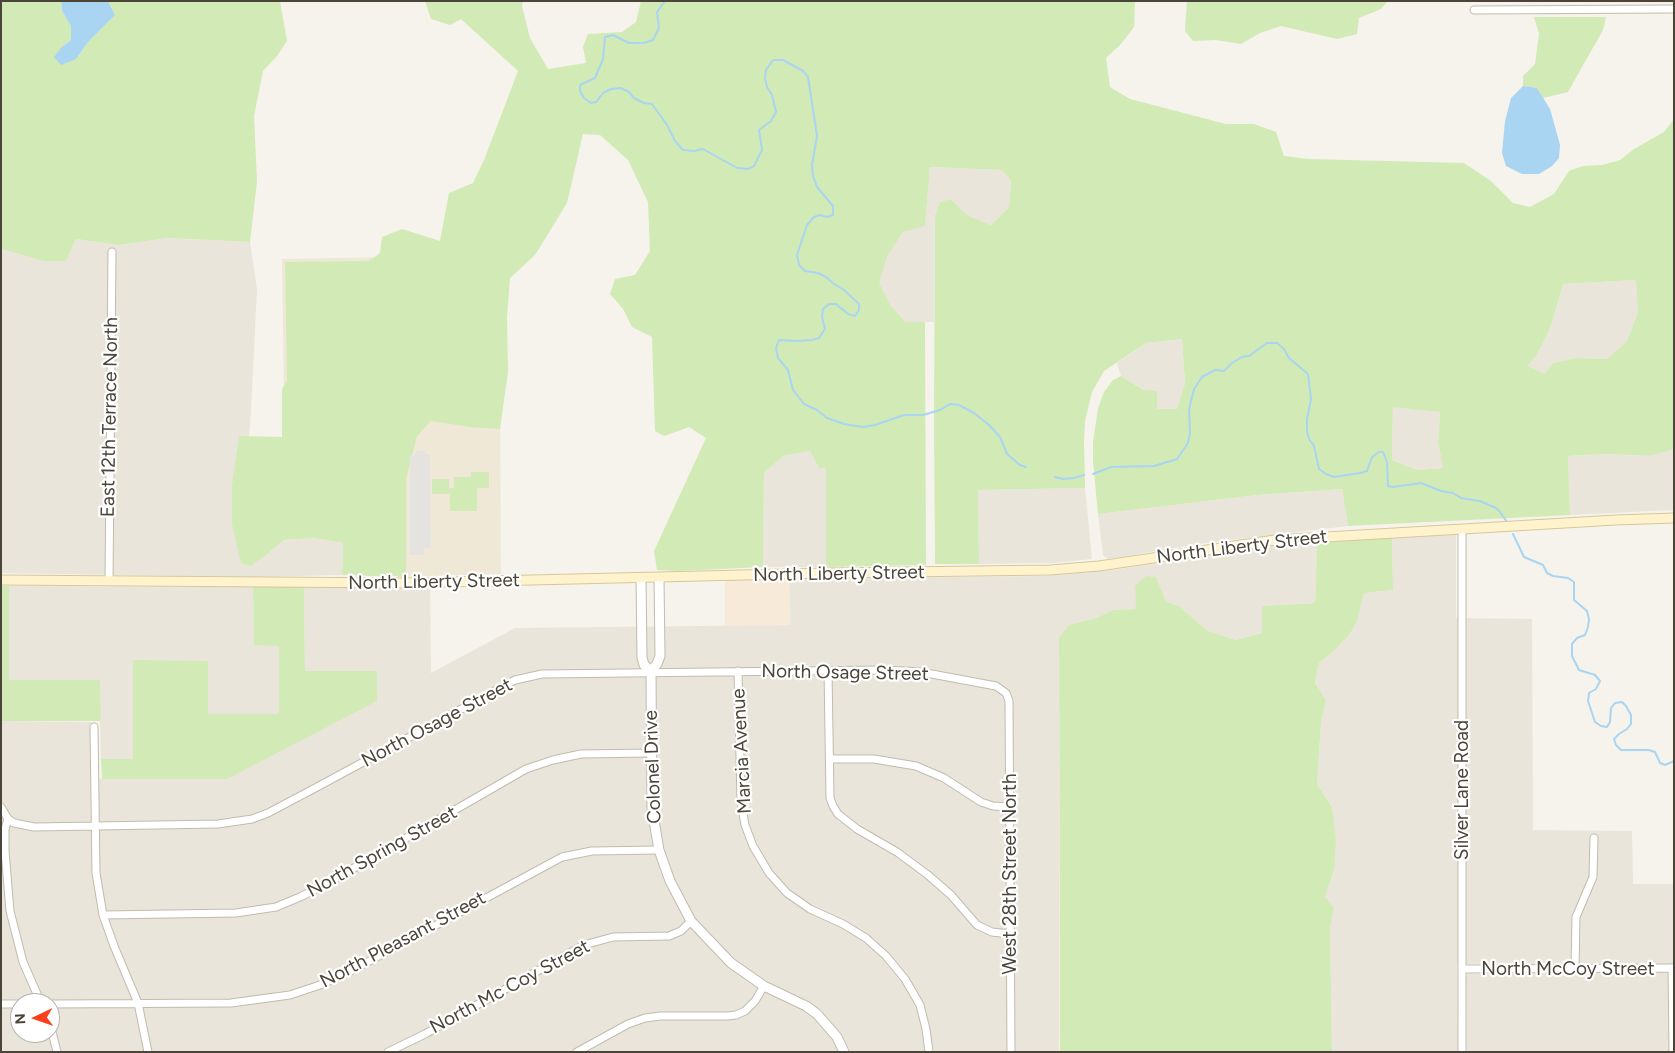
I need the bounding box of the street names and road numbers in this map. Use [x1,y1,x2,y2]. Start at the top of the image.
street label: East 12th Terrace North [97,317,123,517]
street label: North Liberty Street [1155,525,1329,569]
street label: North Liberty Street [753,561,925,587]
street label: North Liberty Street [348,569,520,595]
street label: North Osage Street [761,660,929,686]
street label: North Osage Street [358,674,516,772]
street label: Marcia Avenue [727,688,757,814]
street label: Colonel Drive [640,710,666,824]
street label: Silver Lane Road [1451,720,1473,860]
street label: West 28th Street North [999,773,1021,975]
street label: North Spring Street [303,801,461,903]
street label: North Pleasant Street [316,887,490,993]
street label: North Mc Coy Street [426,935,594,1039]
street label: North McCoy Street [1481,958,1655,980]

